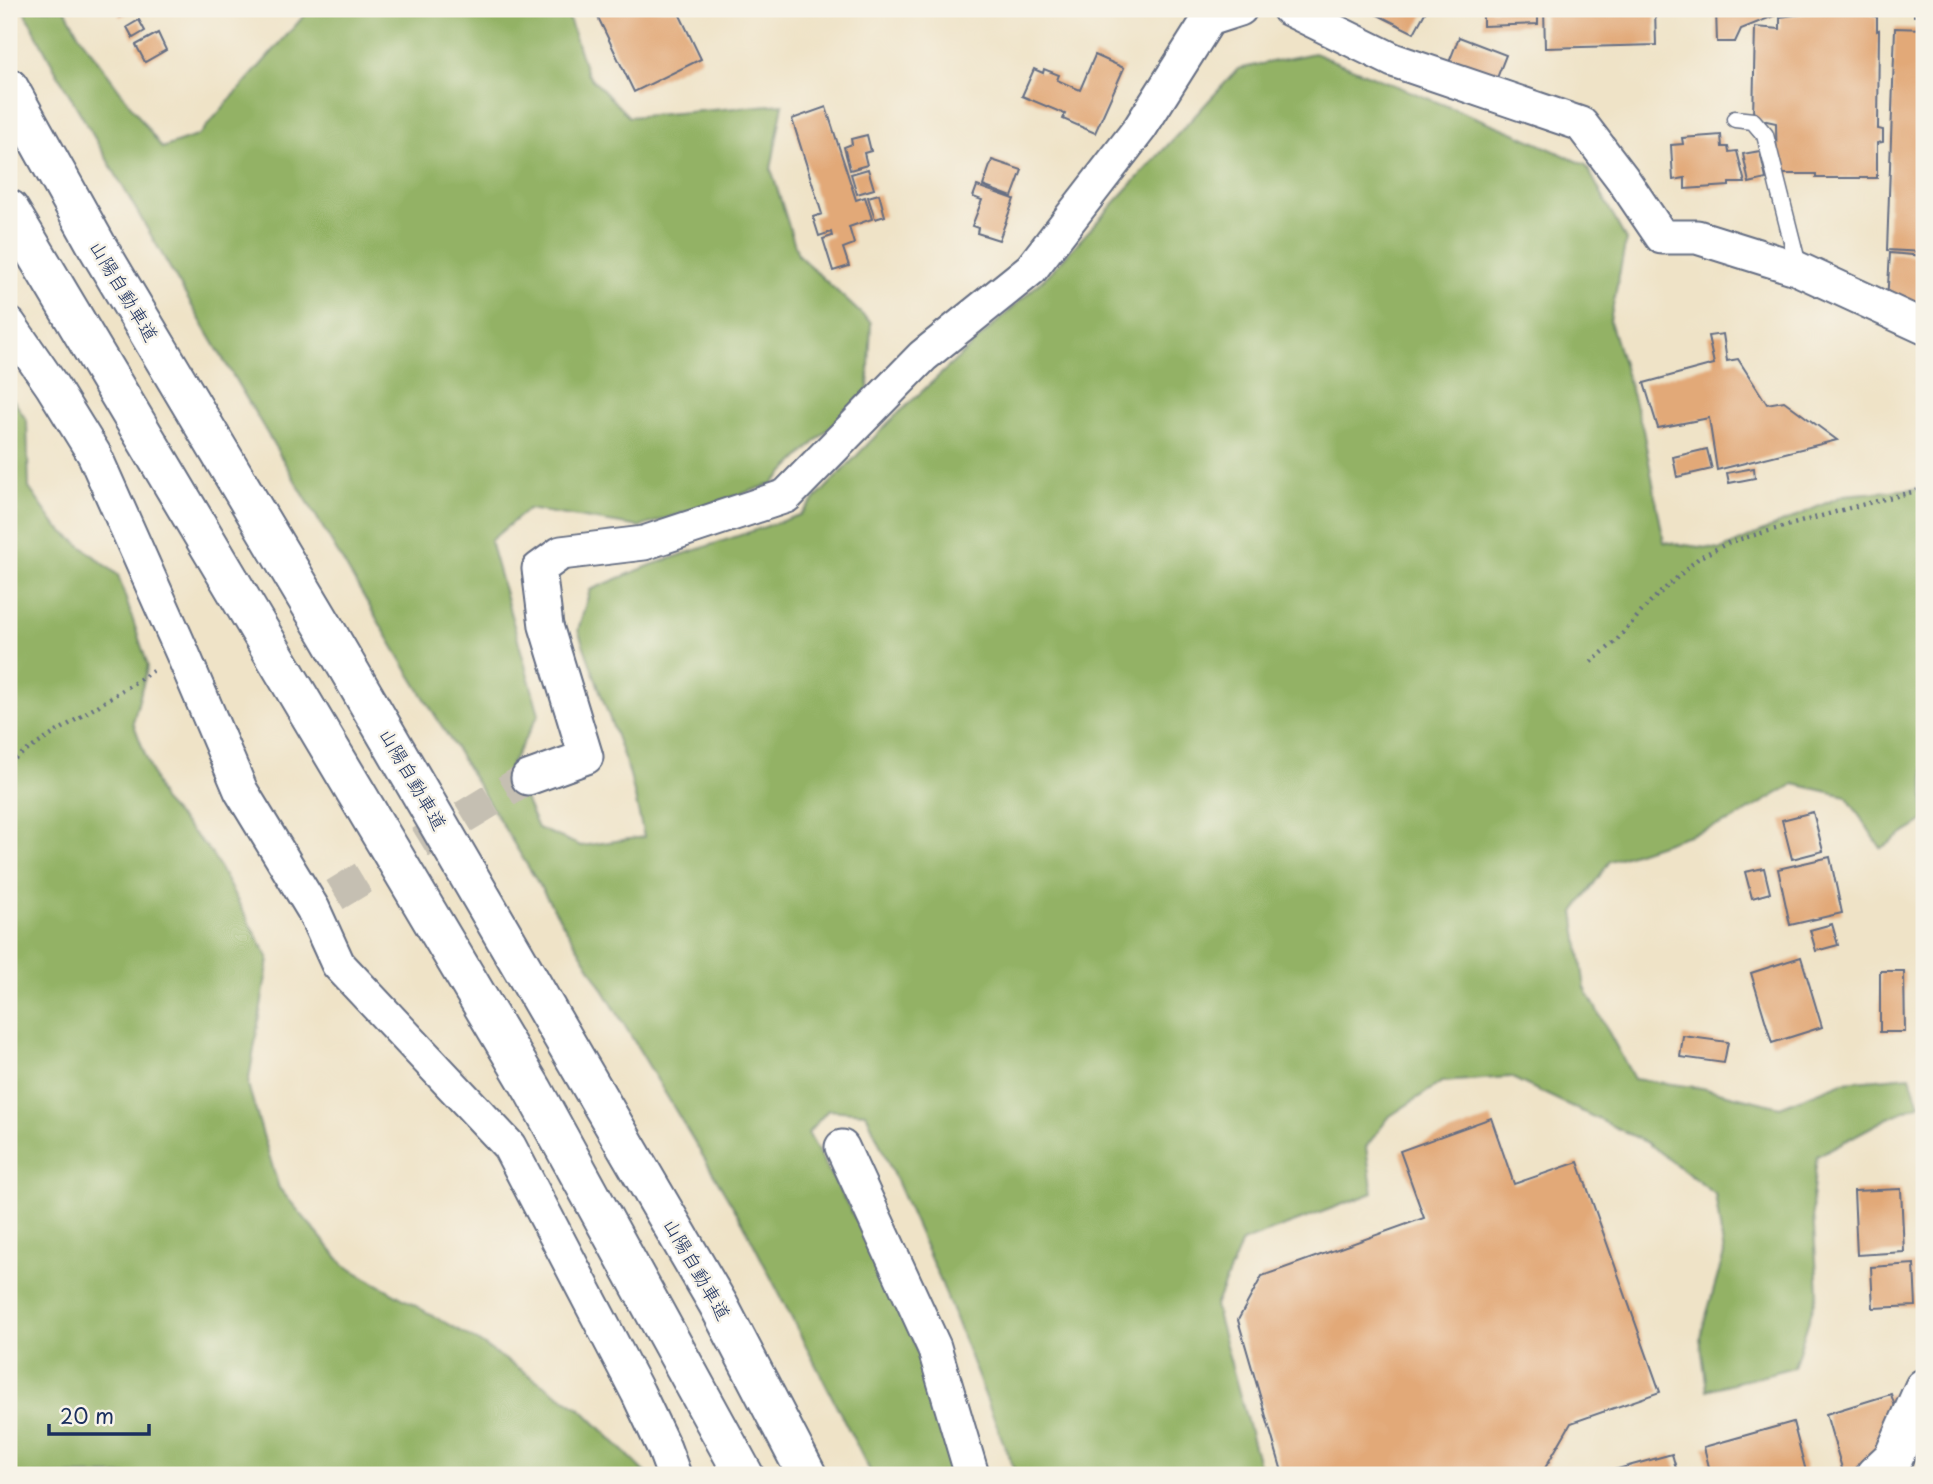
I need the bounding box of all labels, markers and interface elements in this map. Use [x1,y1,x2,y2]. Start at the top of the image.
street label: 山陽自動車道 [83,234,166,347]
street label: 山陽自動車道 [373,722,454,835]
street label: 山陽自動車道 [657,1212,738,1325]
scale bar [49,1393,149,1437]
text: 20 m [60,1399,114,1431]

